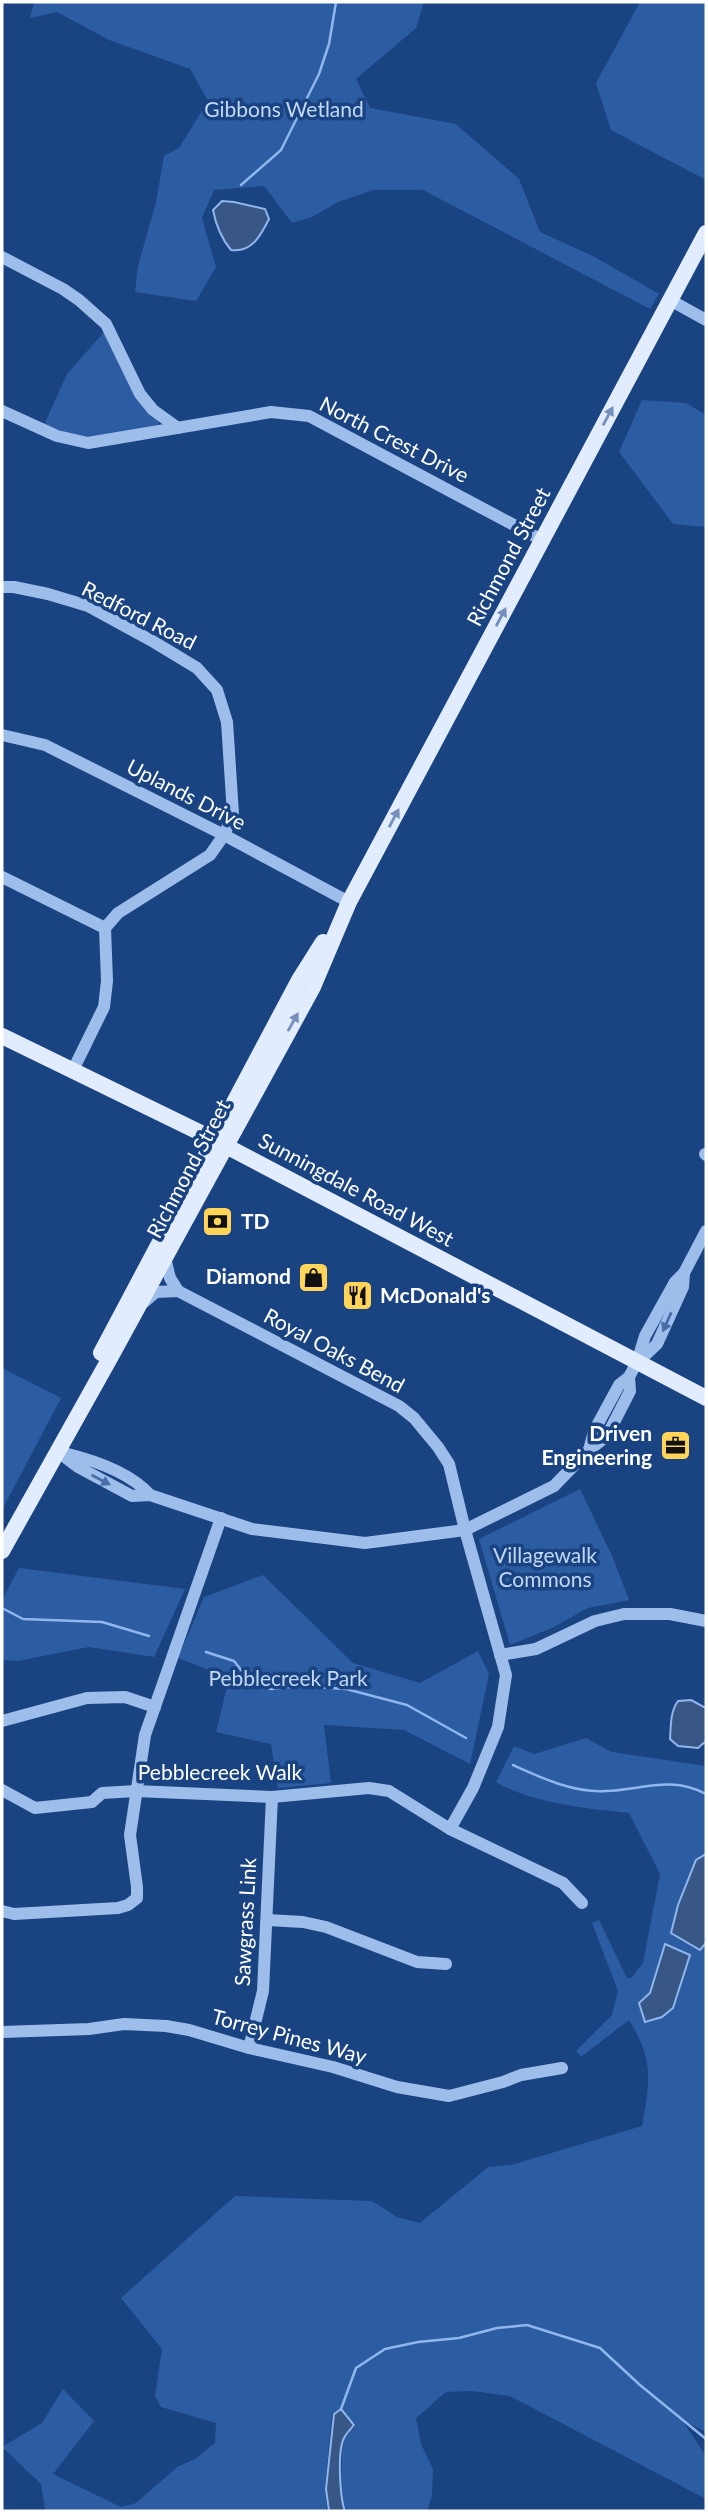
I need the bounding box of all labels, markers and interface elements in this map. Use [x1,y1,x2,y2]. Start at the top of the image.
park label: Gibbons Wetland [204,96,364,121]
street label: North Crest Drive [316,390,474,487]
one-way arrow [602,407,614,426]
street label: Richmond Street [461,482,555,630]
street label: Redford Road [78,575,201,654]
one-way arrow [495,607,507,627]
street label: Uplands Drive [123,753,250,834]
one-way arrow [388,808,400,828]
one-way arrow [287,1012,299,1031]
street label: Richmond Street [141,1094,235,1242]
street label: Sunningdale Road West [255,1127,459,1251]
bank icon: TD [201,1205,235,1239]
place label: TD [241,1208,270,1233]
shop icon: Diamond [297,1260,331,1294]
place label: Diamond [206,1263,291,1288]
restaurant icon: McDonald's [340,1279,374,1313]
place label: McDonald's [380,1282,491,1307]
street label: Royal Oaks Bend [260,1302,409,1397]
one-way arrow [661,1311,672,1332]
place label: Driven Engineering [542,1420,652,1469]
office icon: Driven Engineering [658,1429,692,1463]
one-way arrow [91,1474,111,1485]
park label: Villagewalk Commons [493,1542,597,1591]
park label: Pebblecreek Park [208,1665,368,1690]
street label: Pebblecreek Walk [138,1759,303,1784]
street label: Sawgrass Link [229,1857,260,1987]
street label: Torrey Pines Way [209,2003,370,2068]

